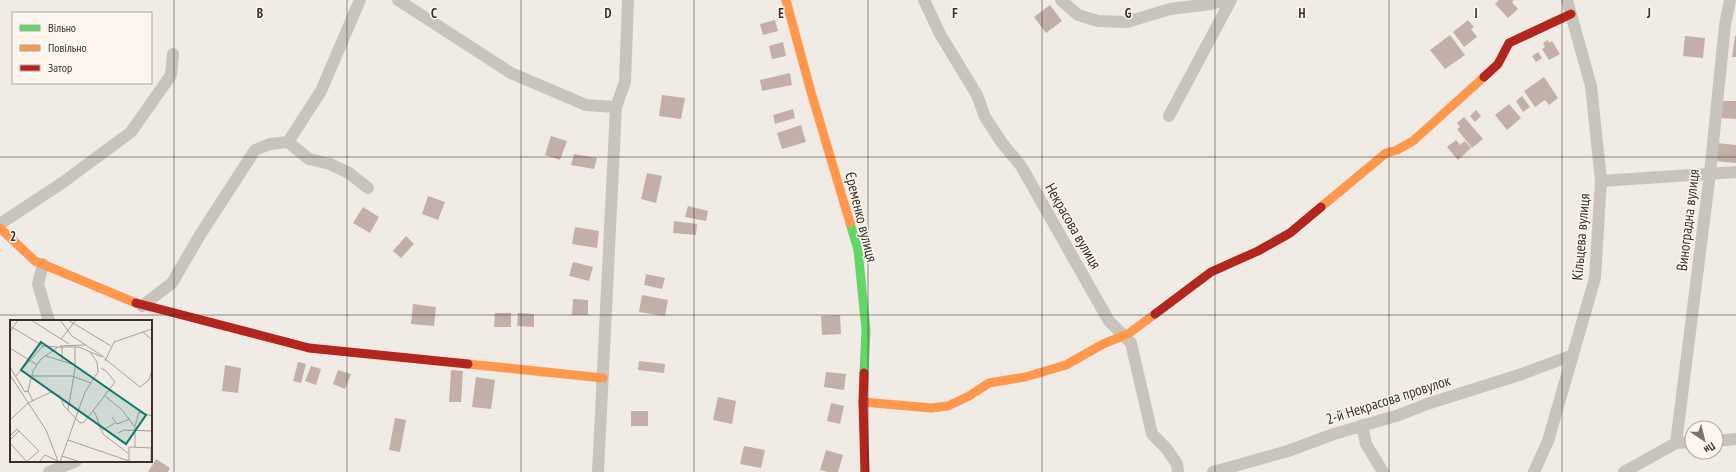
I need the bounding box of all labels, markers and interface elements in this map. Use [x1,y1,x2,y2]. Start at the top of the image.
text: B [257,5,263,22]
text: C [431,5,437,22]
text: D [605,5,612,22]
text: E [778,5,784,22]
text: F [952,5,958,22]
text: G [1125,5,1132,22]
text: H [1299,5,1306,22]
text: I [1474,5,1478,22]
text: J [1646,5,1651,22]
legend [12,12,152,84]
text: Вільно [48,20,76,35]
text: Повільно [48,40,87,55]
text: Затор [48,60,72,75]
street label: Виноградна вулиця [1672,168,1703,272]
street label: Єременко вулиця [841,170,882,264]
street label: Некрасова вулиця [1041,179,1106,272]
street label: Кільцева вулиця [1567,193,1594,281]
text: 2 [10,228,16,245]
inset map [10,320,152,462]
street label: 2-й Некрасова провулок [1323,370,1453,429]
north arrow [1684,420,1724,460]
text: Пн [1701,439,1718,457]

